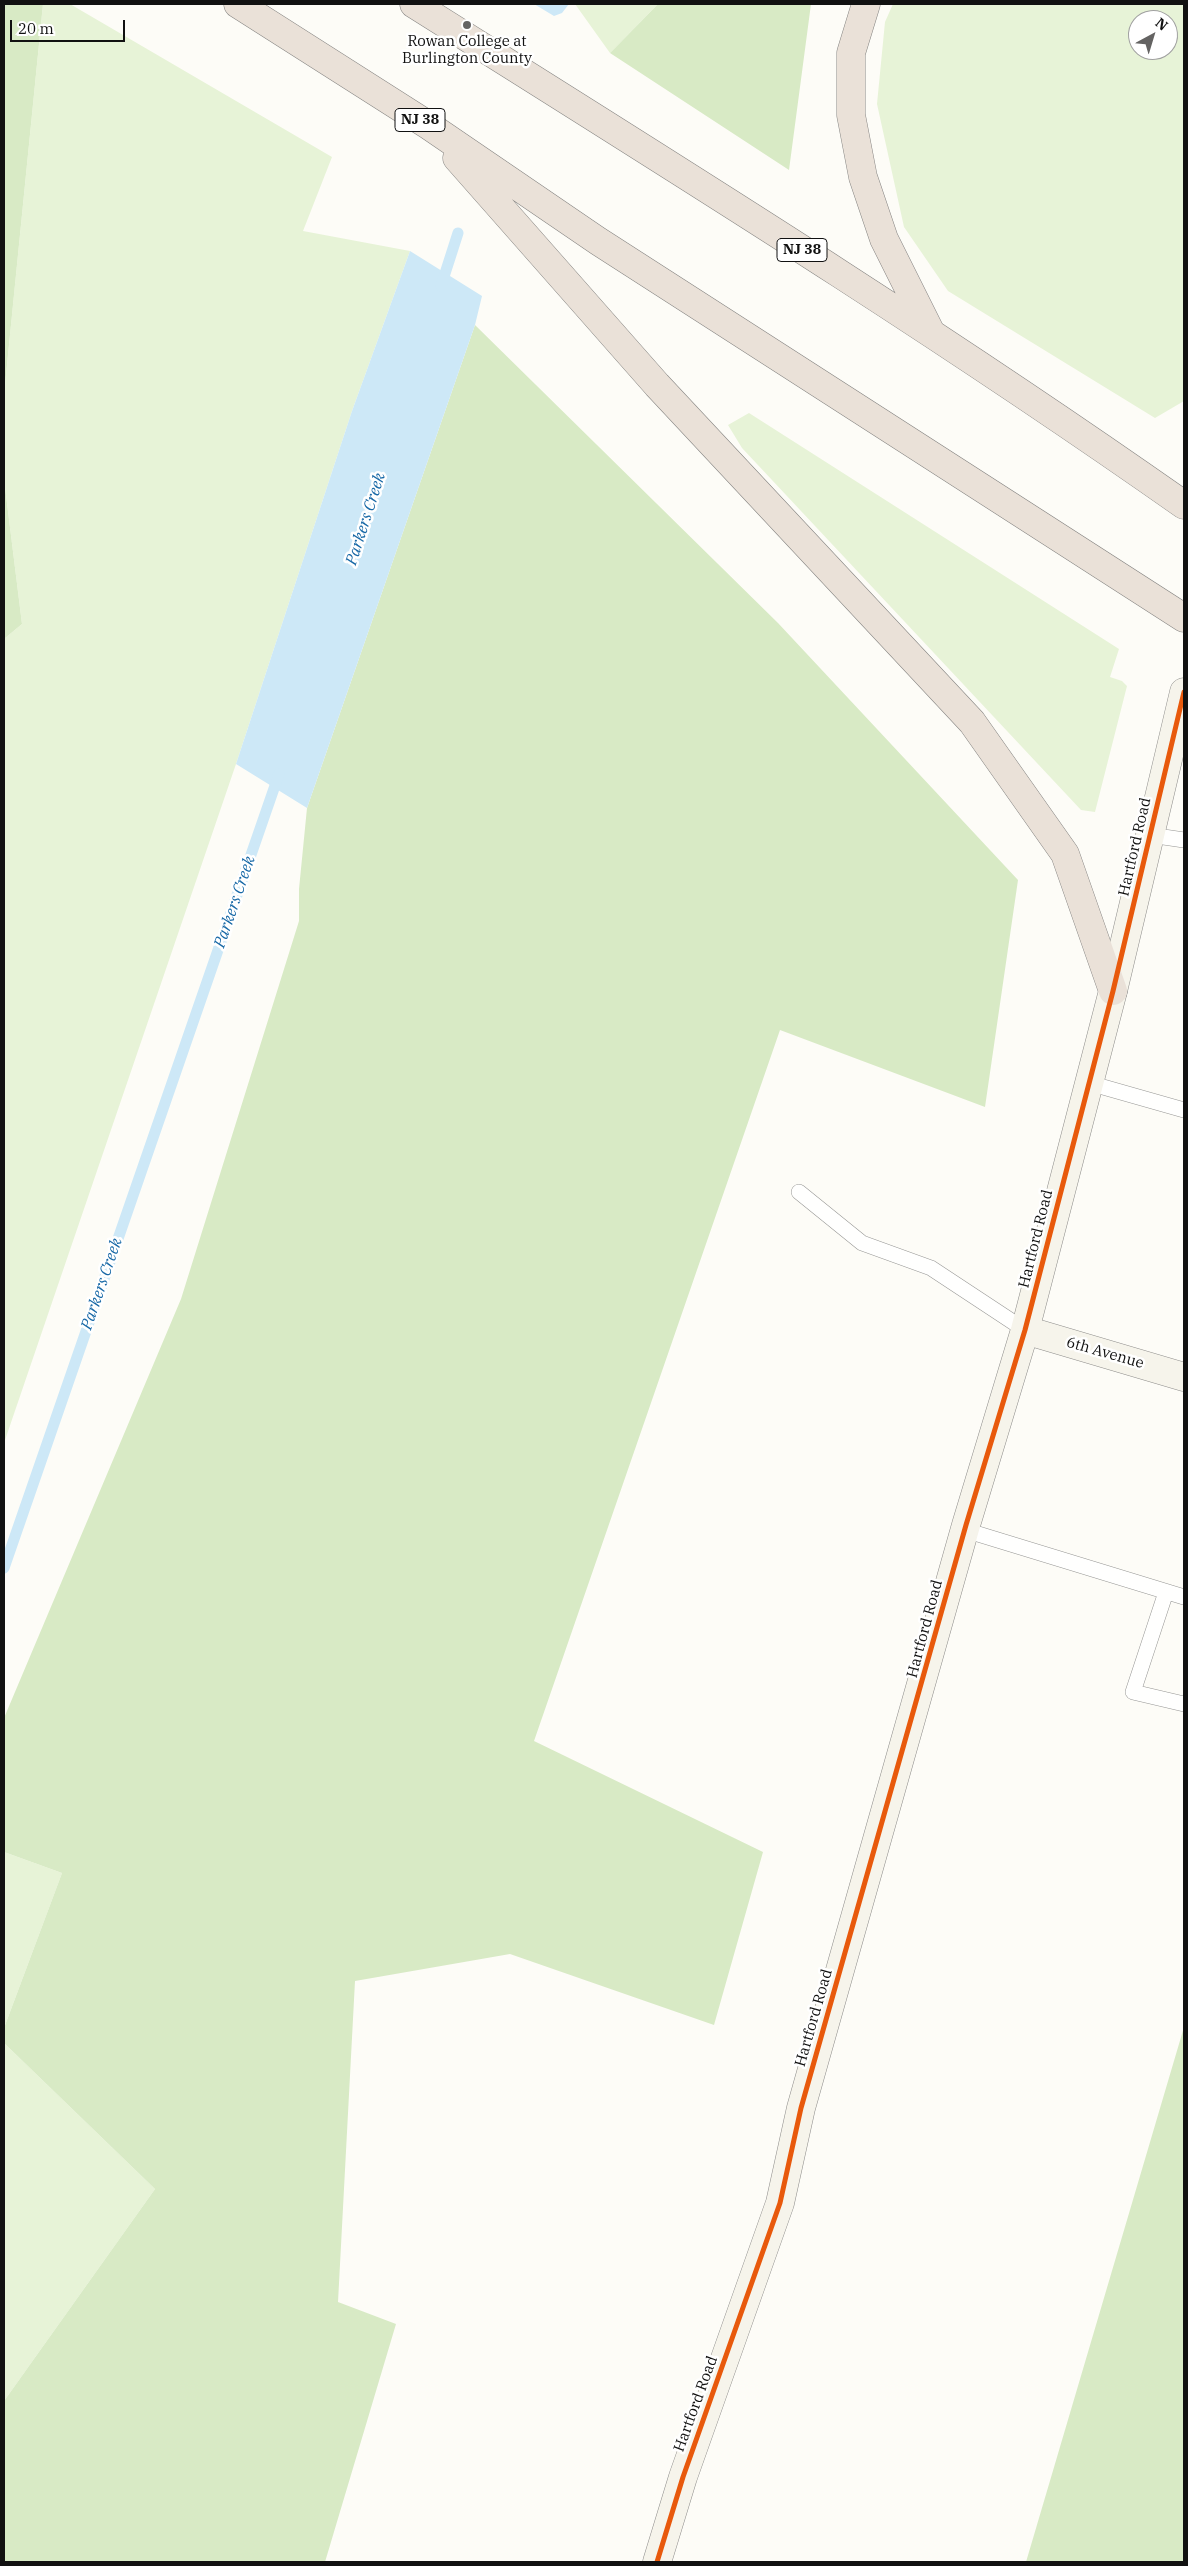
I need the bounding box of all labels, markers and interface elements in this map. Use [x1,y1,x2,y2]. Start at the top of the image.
scale bar [12,10,128,42]
north arrow [1128,10,1178,60]
text: N [1152,14,1172,35]
text: 20 m [18,19,54,38]
marker: Rowan College at Burlington County [461,19,473,31]
place label: Rowan College at Burlington County [402,33,532,68]
road number: NJ 38 [395,108,445,132]
road number: NJ 38 [777,238,827,262]
water label: Parkers Creek [342,471,390,567]
street label: Hartford Road [1115,796,1155,898]
water label: Parkers Creek [210,854,260,950]
street label: Hartford Road [1015,1188,1057,1290]
water label: Parkers Creek [77,1236,127,1332]
street label: 6th Avenue [1064,1333,1146,1373]
street label: Hartford Road [903,1578,947,1680]
street label: Hartford Road [791,1967,837,2069]
street label: Hartford Road [670,2354,722,2454]

